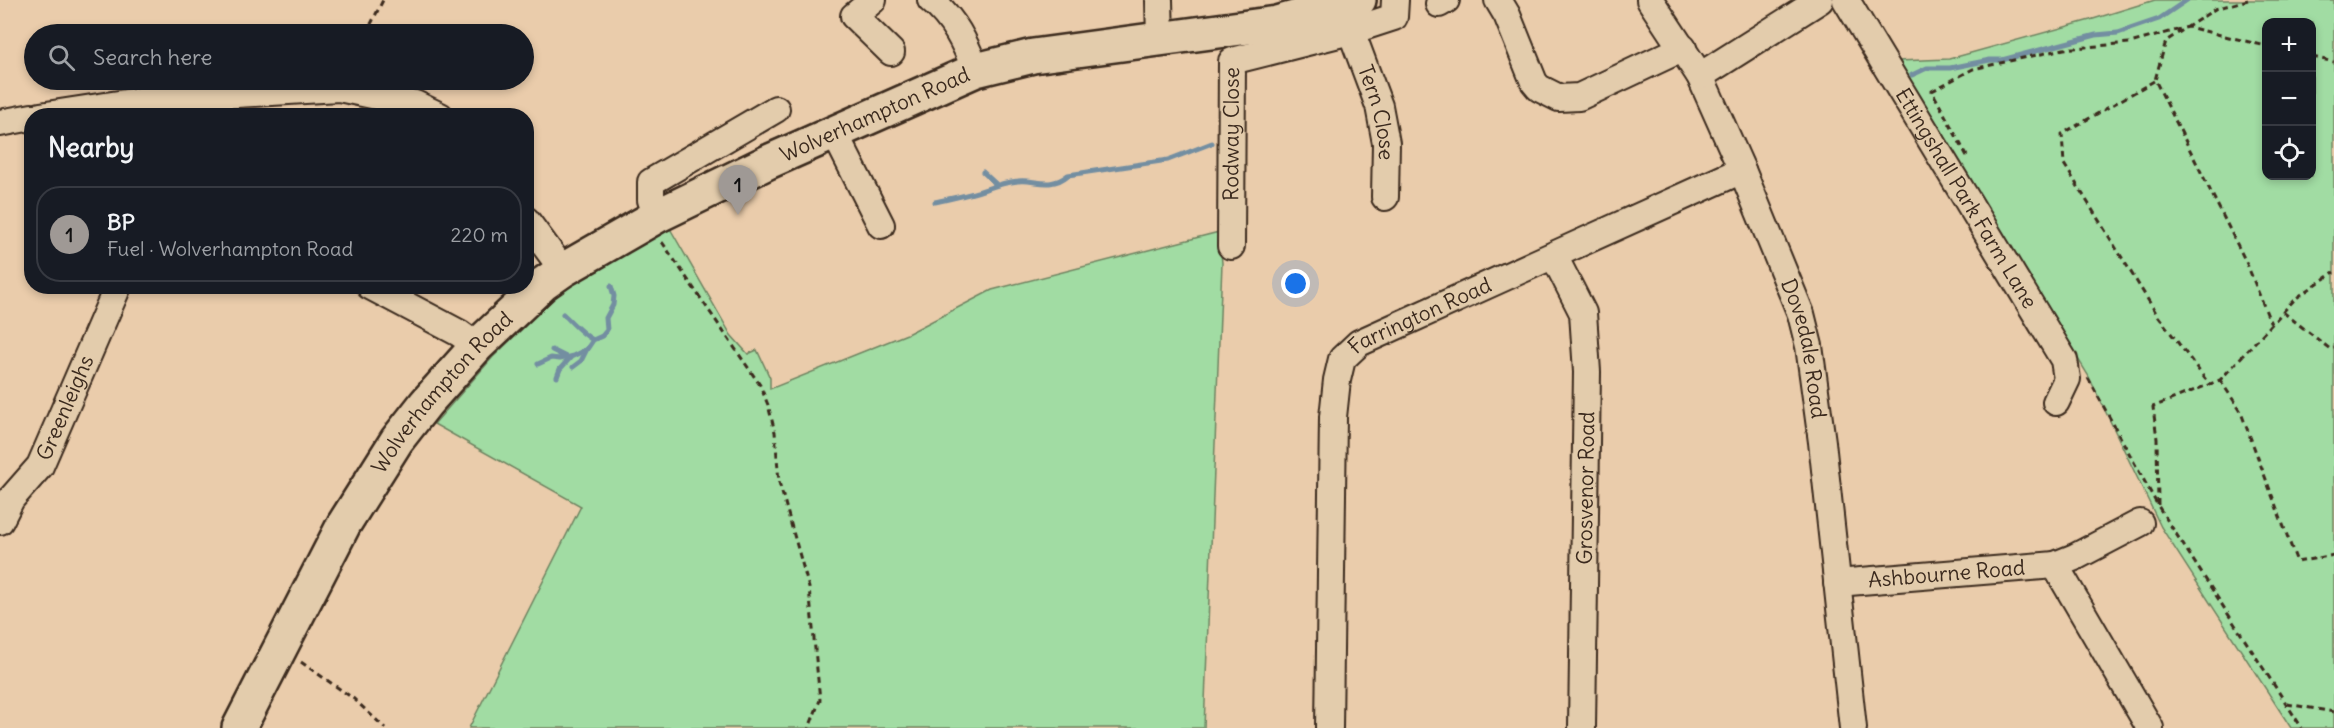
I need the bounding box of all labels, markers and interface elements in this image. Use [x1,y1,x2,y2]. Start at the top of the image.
map controls [2262,18,2316,180]
button: + [2262,18,2316,72]
search box [24,24,534,90]
icon: search [45,41,78,74]
text: Search here [93,43,212,71]
street label: Wolverhampton Road [776,60,974,168]
street label: Tern Close [1352,61,1400,160]
street label: Rodway Close [1217,67,1245,201]
button: − [2262,72,2316,126]
street label: Ettingshall Park Farm Lane [1890,83,2044,313]
button: locate [2262,126,2316,180]
text: Nearby [48,131,134,164]
pin: 1 [718,166,758,215]
text: BP [107,208,135,236]
text: 1 [66,222,73,247]
text: 220 m [451,222,508,247]
text: Fuel · Wolverhampton Road [107,236,353,261]
your location [1281,269,1310,298]
street label: Farrington Road [1342,271,1495,359]
street label: Dovedale Road [1775,274,1833,420]
street label: Wolverhampton Road [365,306,518,478]
street label: Greenleighs [30,351,99,464]
street label: Grosvenor Road [1571,411,1600,565]
street label: Ashbourne Road [1867,554,2026,593]

